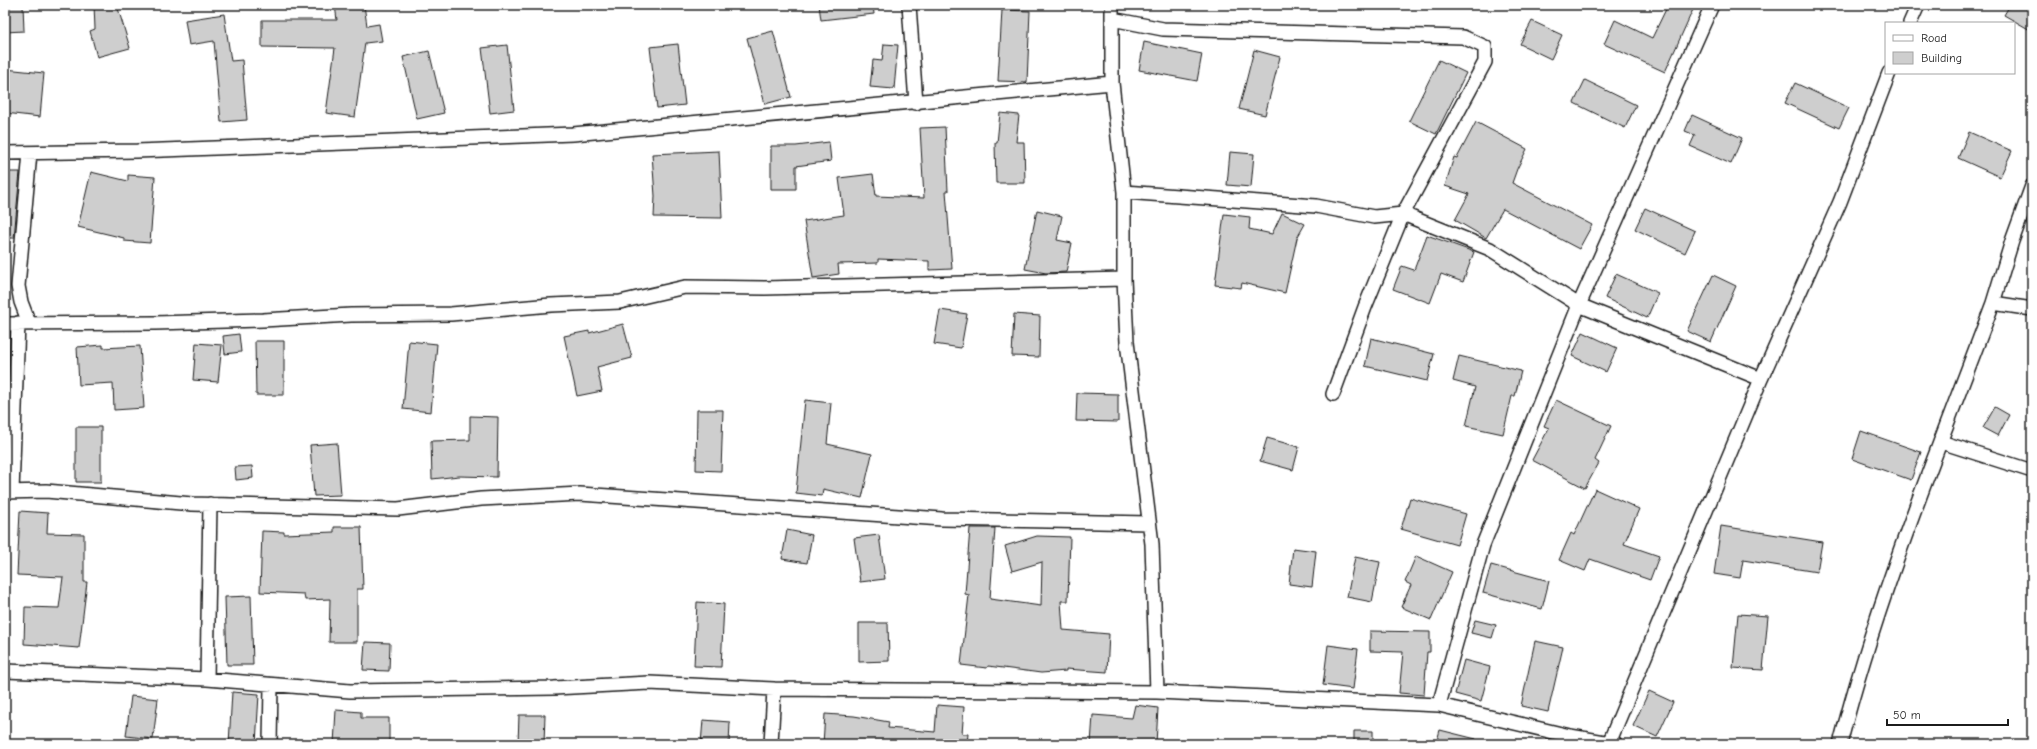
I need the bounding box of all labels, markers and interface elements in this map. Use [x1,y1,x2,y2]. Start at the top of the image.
legend [1885,22,2015,74]
text: Road [1921,31,1947,45]
text: Building [1921,51,1962,65]
scale bar [1887,701,2008,727]
text: 50 m [1893,708,1921,722]

